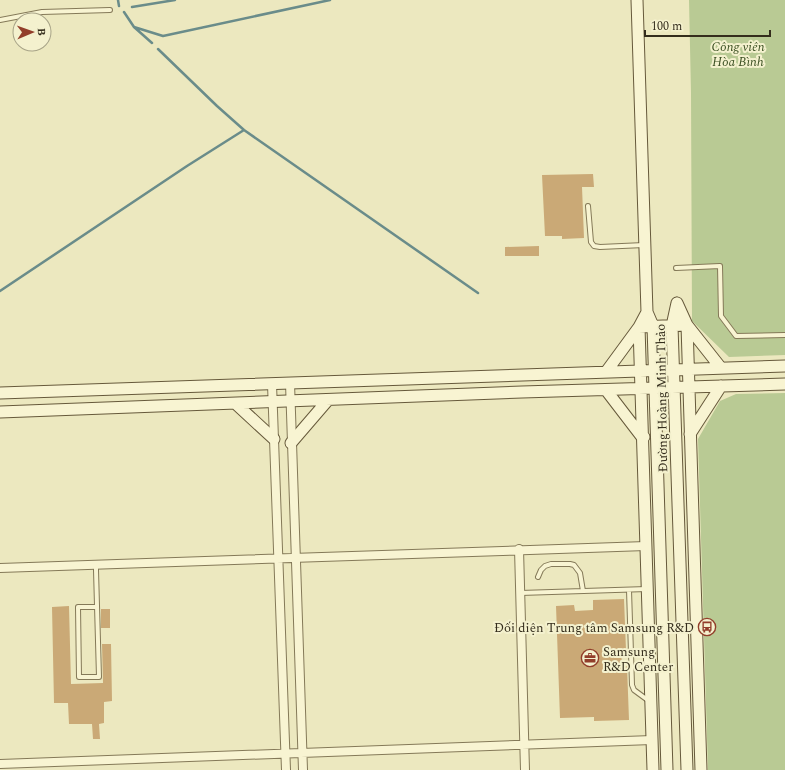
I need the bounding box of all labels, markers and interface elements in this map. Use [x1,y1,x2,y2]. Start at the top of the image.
north arrow [12,12,52,52]
scale bar [645,12,770,38]
text: 100 m [651,17,682,36]
text: B [33,27,50,36]
park label: Công viên Hòa Bình [711,37,765,72]
street label: Đường Hoàng Minh Thảo [651,324,673,472]
bus stop icon: Đối diện Trung tâm Samsung R&D [697,617,717,637]
place label: Đối diện Trung tâm Samsung R&D [494,618,694,638]
place label: Samsung R&D Center [603,642,673,677]
office icon: Samsung R&D Center [580,648,600,668]

